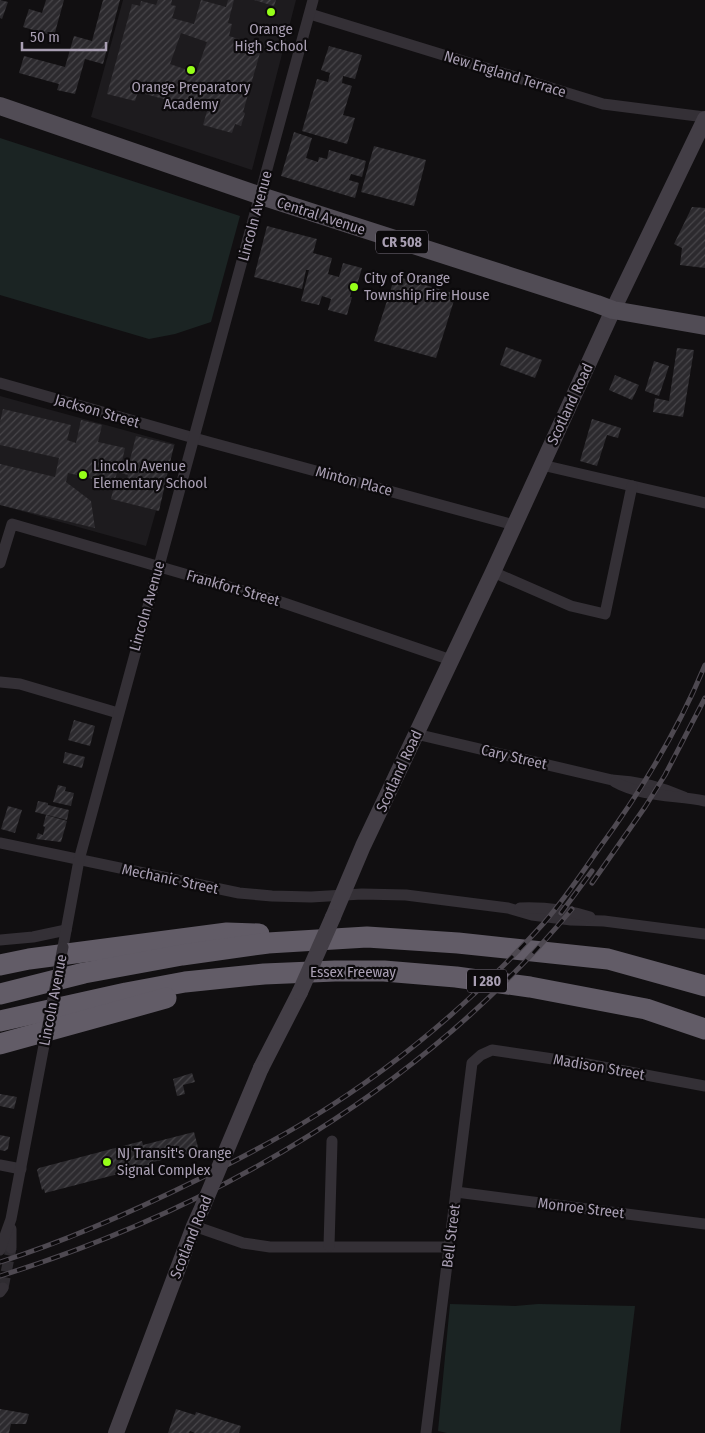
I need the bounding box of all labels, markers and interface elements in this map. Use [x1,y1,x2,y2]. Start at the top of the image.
marker: Orange High School [265,6,277,18]
scale bar [22,20,106,52]
place label: Orange High School [235,20,307,55]
text: 50 m [30,28,60,46]
street label: New England Terrace [442,47,568,101]
marker: Orange Preparatory Academy [185,64,197,76]
place label: Orange Preparatory Academy [132,78,251,113]
street label: Lincoln Avenue [234,169,276,263]
street label: Central Avenue [274,193,368,239]
road number: CR 508 [376,230,428,253]
place label: City of Orange Township Fire House [364,269,490,304]
marker: City of Orange Township Fire House [348,281,360,293]
street label: Scotland Road [543,360,597,448]
street label: Jackson Street [53,390,142,432]
place label: Lincoln Avenue Elementary School [93,457,207,492]
street label: Minton Place [314,462,394,500]
marker: Lincoln Avenue Elementary School [77,469,89,481]
street label: Lincoln Avenue [126,559,168,653]
street label: Frankfort Street [184,566,282,610]
street label: Scotland Road [372,727,426,815]
street label: Cary Street [479,741,549,773]
street label: Mechanic Street [120,860,220,898]
street label: Lincoln Avenue [35,953,71,1047]
street label: Essex Freeway [310,963,396,981]
road number: I 280 [467,969,507,992]
street label: Madison Street [552,1050,646,1084]
place label: NJ Transit's Orange Signal Complex [117,1144,232,1179]
marker: NJ Transit's Orange Signal Complex [101,1156,113,1168]
street label: Scotland Road [166,1193,216,1281]
street label: Monroe Street [537,1194,625,1222]
street label: Bell Street [438,1203,464,1269]

